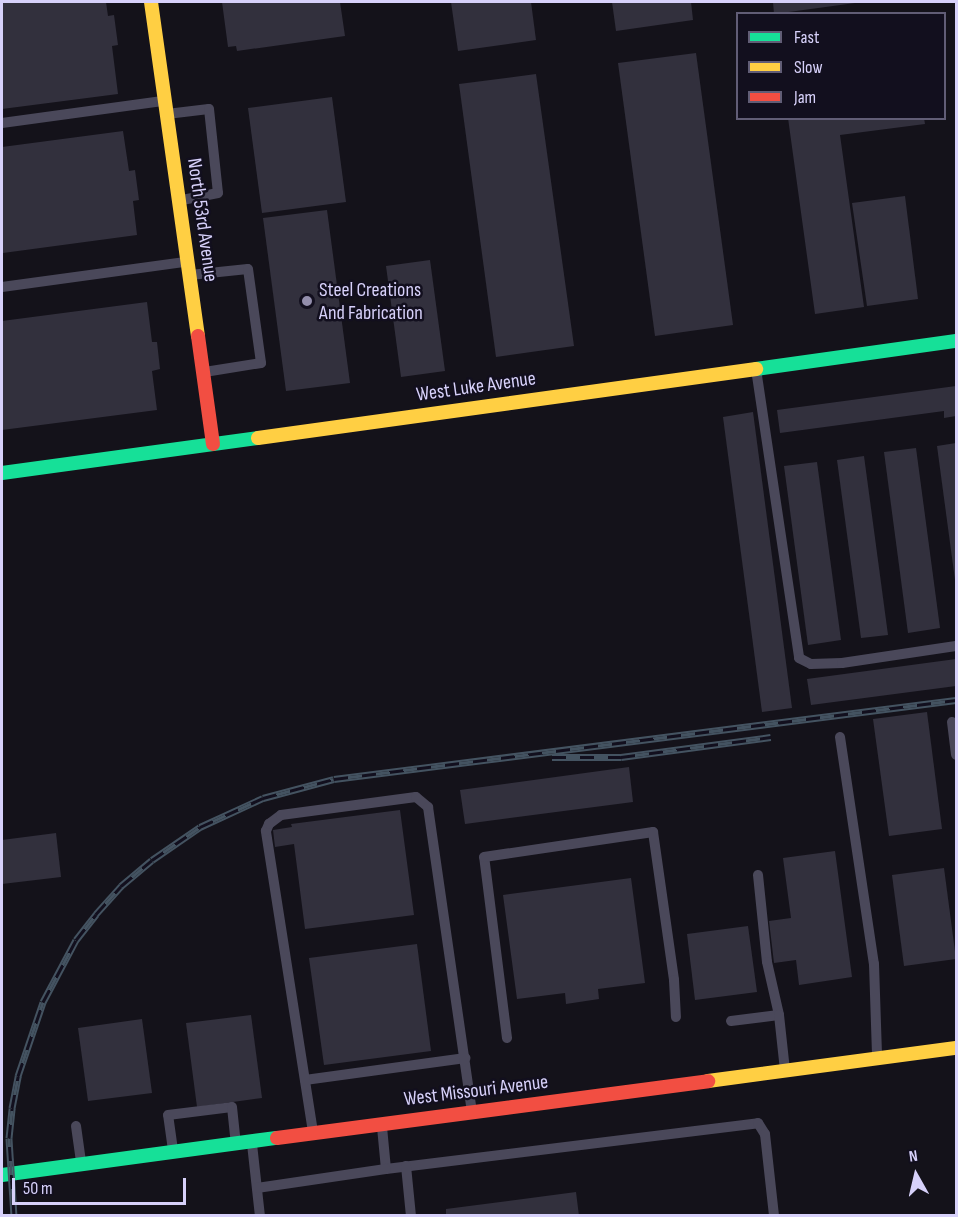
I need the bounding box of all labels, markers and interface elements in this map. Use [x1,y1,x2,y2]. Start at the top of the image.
legend [736,12,946,120]
text: Fast [794,27,819,48]
text: Slow [794,57,823,78]
text: Jam [794,87,816,108]
street label: North 53rd Avenue [181,157,223,283]
place label: Steel Creations And Fabrication [319,278,423,325]
marker: Steel Creations And Fabrication [300,294,314,308]
street label: West Luke Avenue [415,367,537,407]
street label: West Missouri Avenue [403,1070,549,1112]
north arrow [886,1145,946,1205]
text: N [908,1147,919,1167]
scale bar [15,1166,189,1204]
text: 50 m [23,1178,53,1199]

